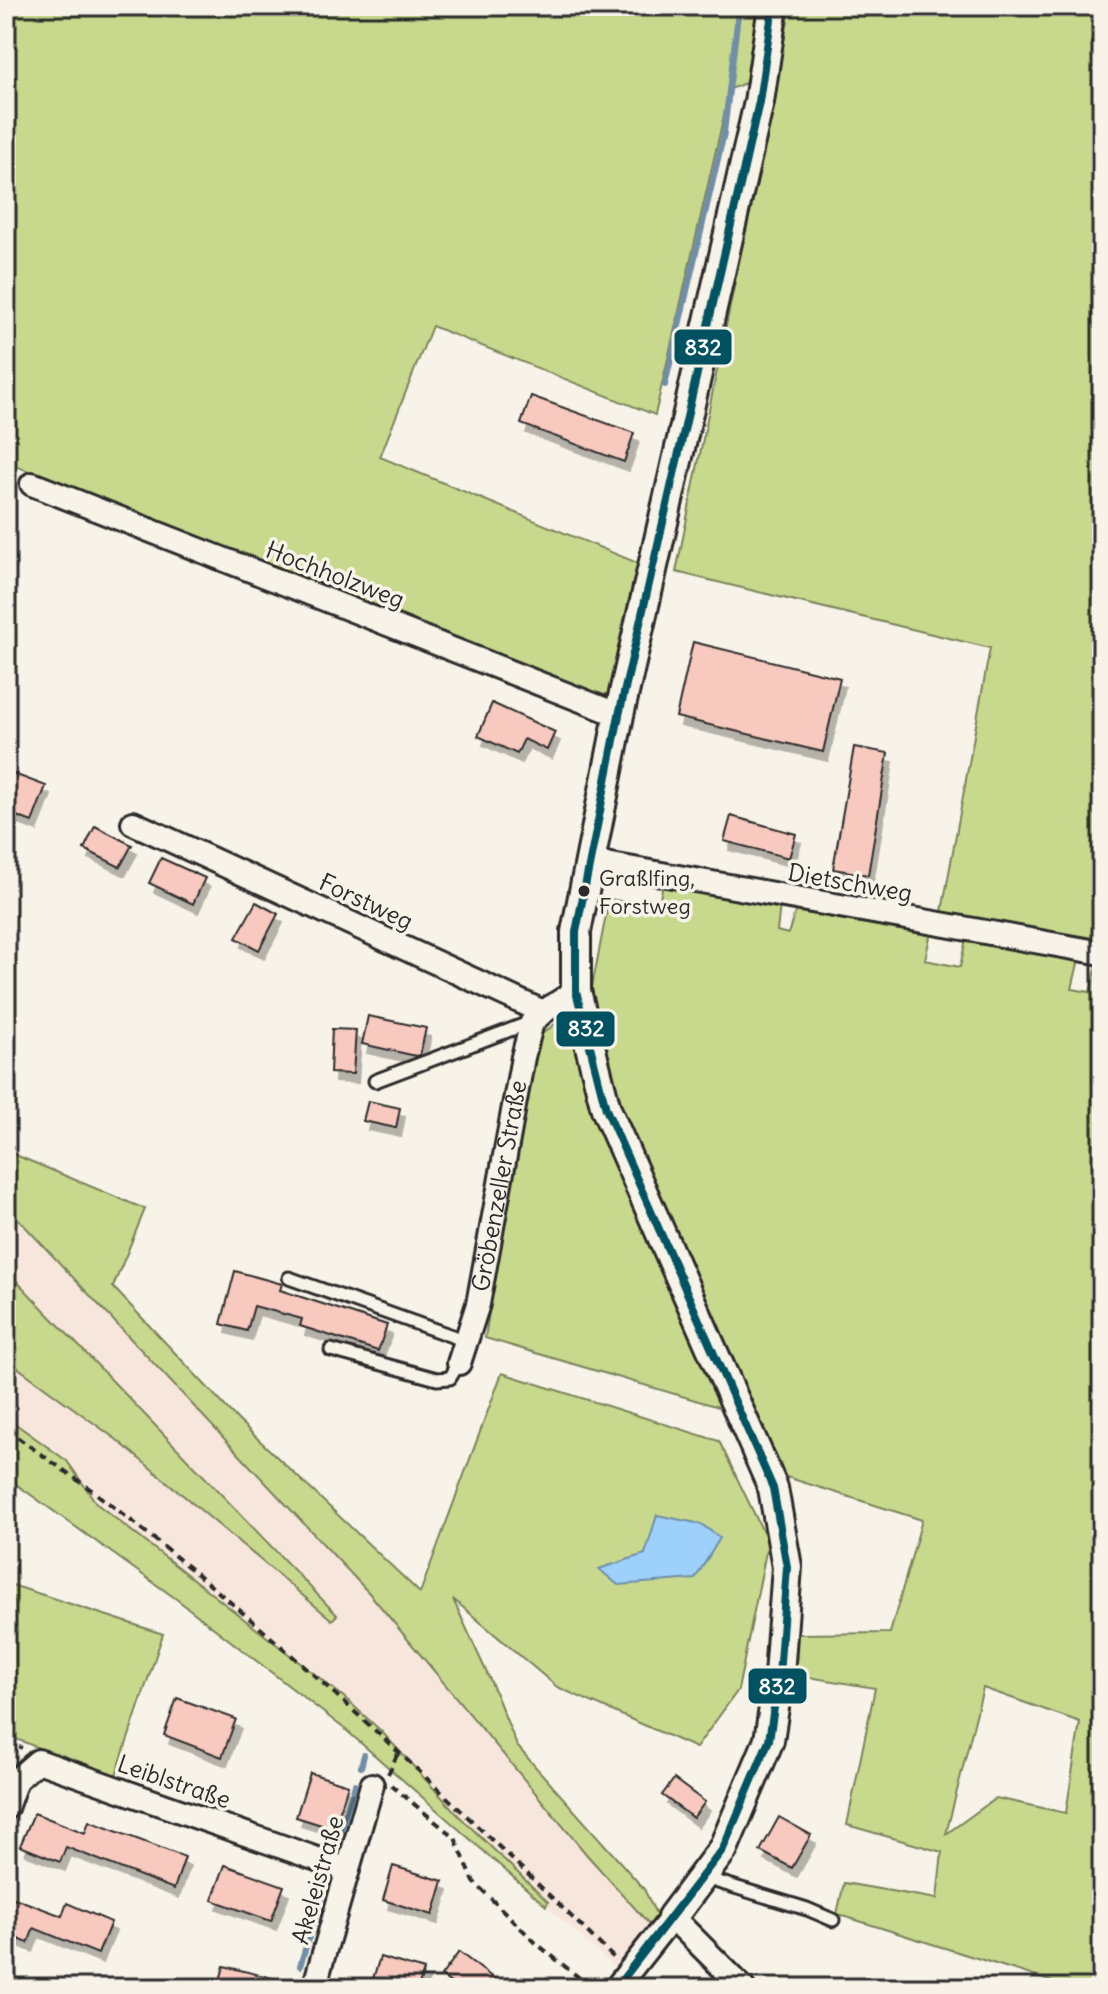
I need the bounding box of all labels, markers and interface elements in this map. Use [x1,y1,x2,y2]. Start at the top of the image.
line badge: 832 [673,328,733,366]
text: 832 [684,333,722,361]
street label: Hochholzweg [262,534,409,614]
street label: Dietschweg [786,856,915,908]
place label: Graßlfing, Forstweg [599,864,695,920]
street label: Forstweg [315,866,418,936]
marker: Graßlfing, Forstweg [576,883,592,899]
line badge: 832 [555,1010,616,1048]
text: 832 [567,1014,605,1042]
street label: Gröbenzeller Straße [465,1078,532,1294]
line badge: 832 [747,1667,808,1705]
text: 832 [758,1672,796,1700]
street label: Leiblstraße [114,1748,235,1814]
street label: Akeleistraße [284,1812,350,1947]

